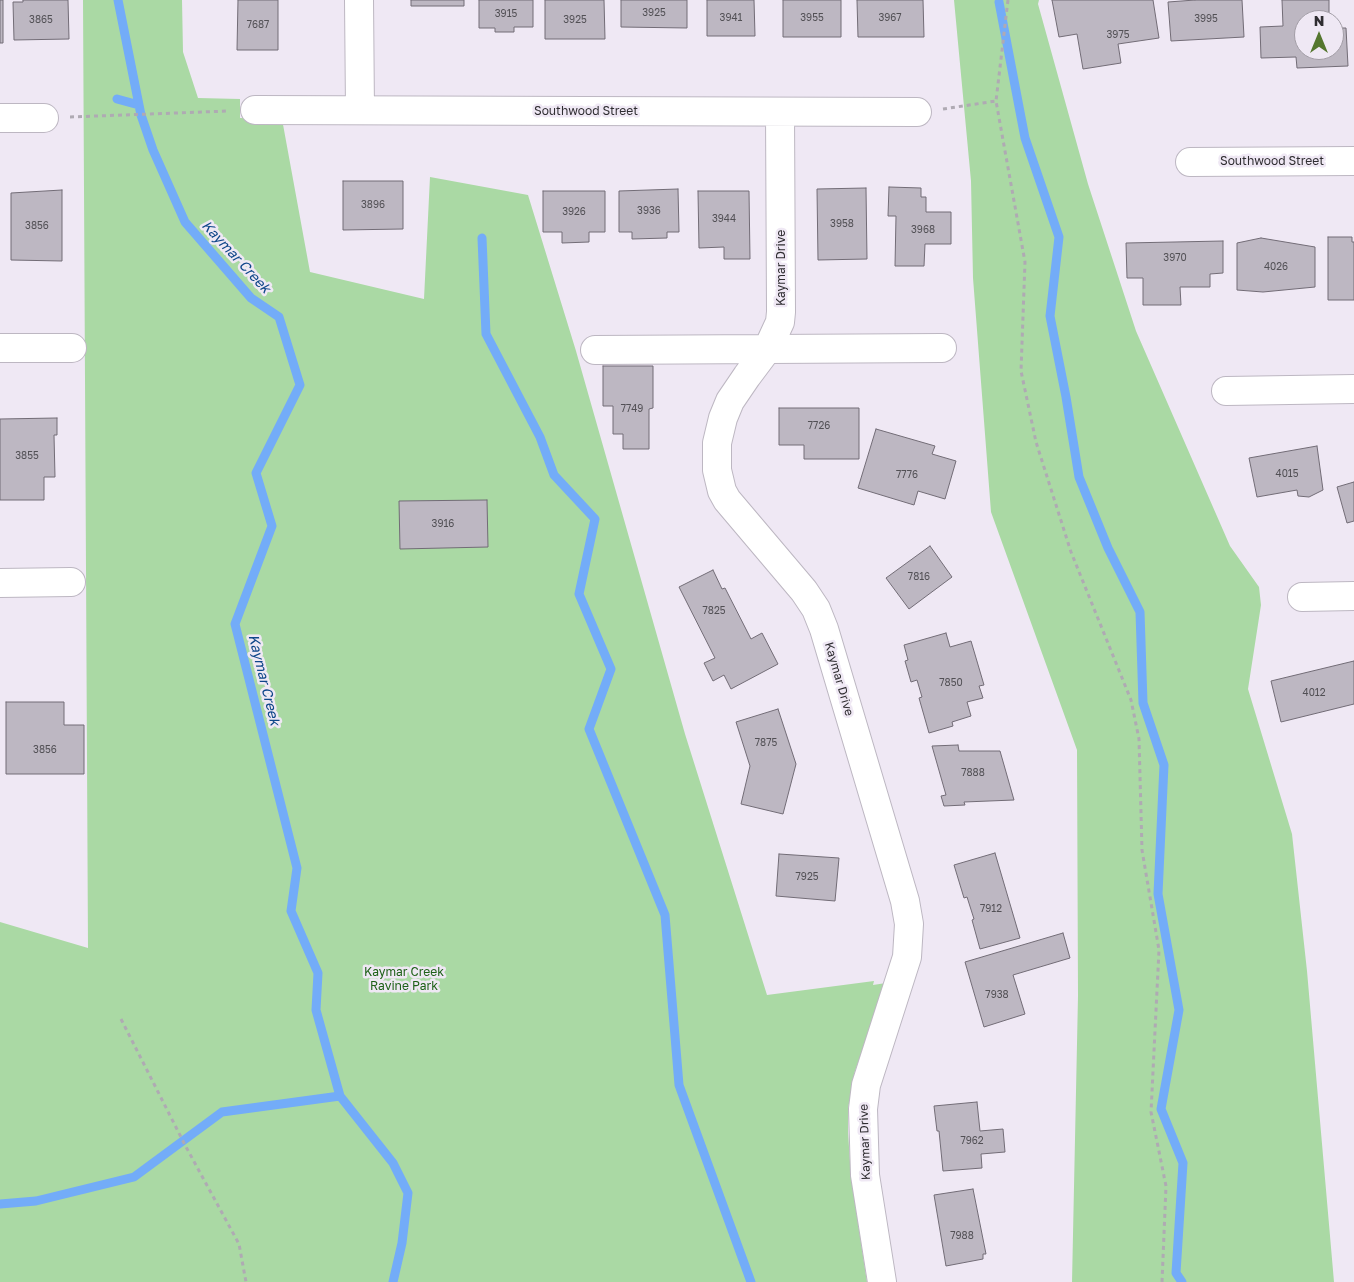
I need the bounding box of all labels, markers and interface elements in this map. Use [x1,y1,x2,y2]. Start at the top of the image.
house number: 3925 [642,7,666,19]
house number: 3915 [495,8,517,20]
north arrow [1294,10,1344,60]
house number: 3941 [720,12,742,24]
house number: 3955 [800,12,824,24]
house number: 3967 [878,12,902,24]
text: N [1314,12,1324,29]
house number: 3995 [1194,13,1218,25]
house number: 3865 [29,14,53,26]
house number: 3925 [563,14,587,26]
house number: 7687 [247,19,269,31]
house number: 3975 [1107,29,1129,41]
street label: Southwood Street [534,104,638,118]
street label: Southwood Street [1220,154,1324,168]
house number: 3896 [361,199,385,211]
house number: 3936 [637,205,661,217]
house number: 3926 [562,206,586,218]
house number: 3944 [712,213,736,225]
water label: Kaymar Creek [198,217,274,297]
house number: 3958 [830,218,854,230]
house number: 3856 [25,220,49,232]
house number: 3968 [911,224,935,236]
street label: Kaymar Drive [774,230,788,306]
house number: 3970 [1163,252,1187,264]
house number: 4026 [1264,261,1288,273]
house number: 7749 [621,403,643,415]
house number: 7726 [808,420,830,432]
house number: 3855 [15,450,39,462]
house number: 4015 [1276,468,1298,480]
house number: 7776 [896,469,918,481]
house number: 3916 [432,518,454,530]
house number: 7816 [908,571,930,583]
house number: 7825 [703,605,725,617]
water label: Kaymar Creek [245,633,283,727]
street label: Kaymar Drive [822,640,856,718]
house number: 7850 [939,677,963,689]
house number: 4012 [1303,687,1325,699]
house number: 7875 [755,737,777,749]
house number: 3856 [33,744,57,756]
house number: 7888 [961,767,985,779]
house number: 7925 [796,871,818,883]
house number: 7912 [980,903,1002,915]
park label: Kaymar Creek Ravine Park [364,965,444,993]
house number: 7938 [985,989,1009,1001]
street label: Kaymar Drive [856,1104,874,1180]
house number: 7962 [960,1135,984,1147]
house number: 7988 [950,1230,974,1242]

